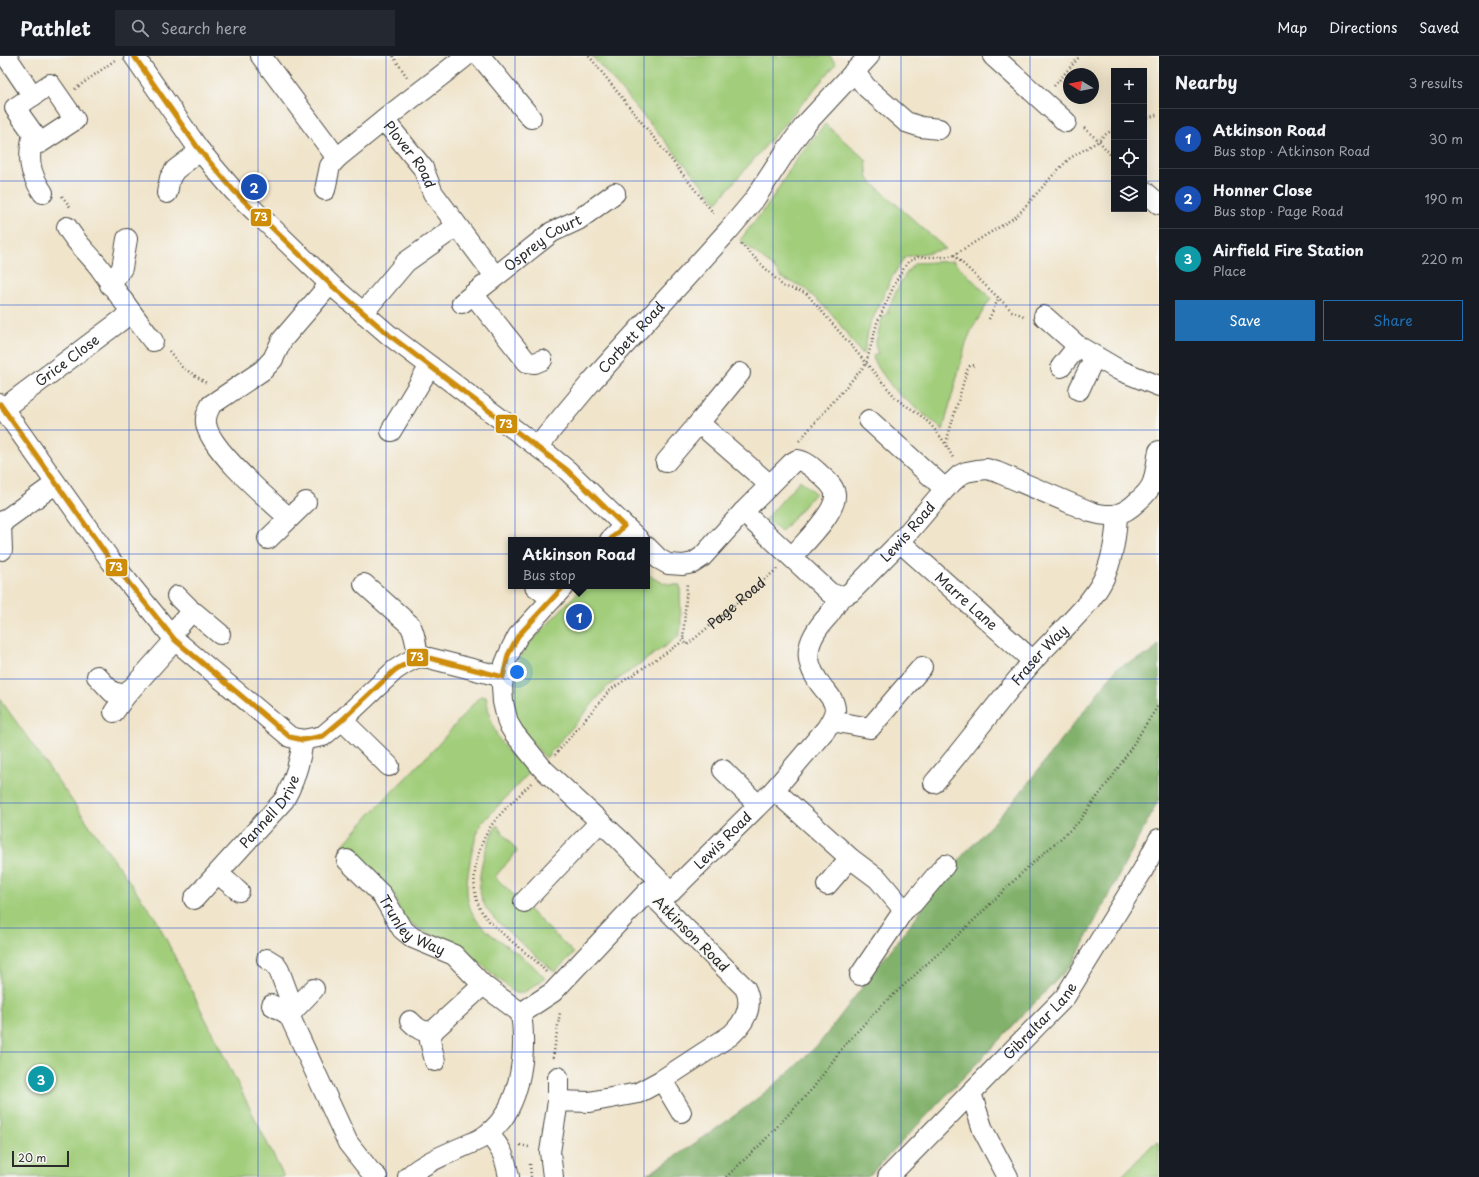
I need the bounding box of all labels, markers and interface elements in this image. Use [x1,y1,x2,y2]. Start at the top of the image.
search box [115,10,395,46]
text: Pathlet [20,14,91,42]
text: Search here [161,16,247,39]
icon: search [129,17,151,39]
text: Map [1277,17,1307,38]
text: Directions [1329,17,1397,38]
text: Saved [1419,17,1459,38]
north arrow [1063,68,1099,104]
map controls [1111,68,1147,212]
button: + [1111,68,1147,104]
text: Nearby [1175,69,1237,95]
text: 3 results [1409,73,1463,92]
button: − [1111,104,1147,140]
street label: Plover Road [379,116,441,191]
text: Atkinson Road [1213,118,1326,141]
text: 1 [1185,129,1191,148]
text: 30 m [1429,129,1463,148]
button: locate [1111,140,1147,176]
text: Bus stop · Atkinson Road [1213,141,1370,160]
pin: 2 [241,172,267,202]
button: layers [1111,176,1147,212]
text: Honner Close [1213,178,1312,201]
text: 2 [1183,189,1193,208]
text: 190 m [1424,189,1463,208]
text: Bus stop · Page Road [1213,201,1343,220]
line badge: 73 [250,208,272,227]
text: 73 [254,208,268,225]
street label: Osprey Court [499,209,585,276]
text: Airfield Fire Station [1213,238,1364,261]
text: 3 [1184,249,1192,268]
text: 220 m [1421,249,1463,268]
text: Place [1213,261,1246,280]
street label: Corbett Road [593,297,669,378]
button: Save [1175,300,1315,341]
button: Share [1323,300,1463,341]
street label: Grice Close [30,329,103,391]
line badge: 73 [495,414,518,434]
text: 73 [499,415,513,432]
street label: Lewis Road [875,497,940,566]
popup [508,537,650,589]
text: Atkinson Road [523,542,635,565]
line badge: 73 [105,558,128,577]
text: 73 [109,558,123,575]
text: Bus stop [523,565,575,584]
street label: Marre Lane [931,567,1003,635]
street label: Page Road [702,572,770,634]
pin: 1 [566,602,592,632]
street label: Fraser Way [1006,620,1073,690]
line badge: 73 [406,648,429,667]
text: 73 [410,648,424,665]
your location [507,662,527,682]
street label: Pannell Drive [234,772,304,853]
street label: Lewis Road [689,807,756,874]
street label: Trunley Way [374,891,448,960]
street label: Atkinson Road [648,891,734,977]
street label: Gibraltar Lane [998,978,1082,1064]
pin: 3 [28,1064,54,1094]
scale bar [12,1149,69,1168]
text: 20 m [18,1149,46,1166]

